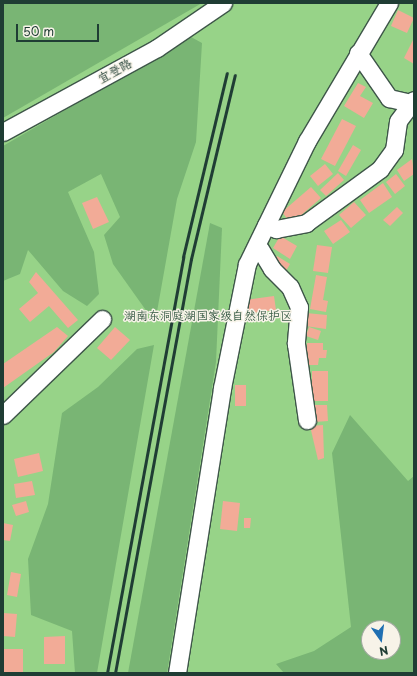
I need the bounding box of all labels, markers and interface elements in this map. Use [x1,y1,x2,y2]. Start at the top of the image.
scale bar [18,16,101,42]
text: 50 m [23,22,54,40]
street label: 宜登路 [96,56,134,86]
park label: 湖南东洞庭湖国家级自然保护区 [124,309,292,323]
north arrow [361,620,401,660]
text: N [377,642,390,660]

